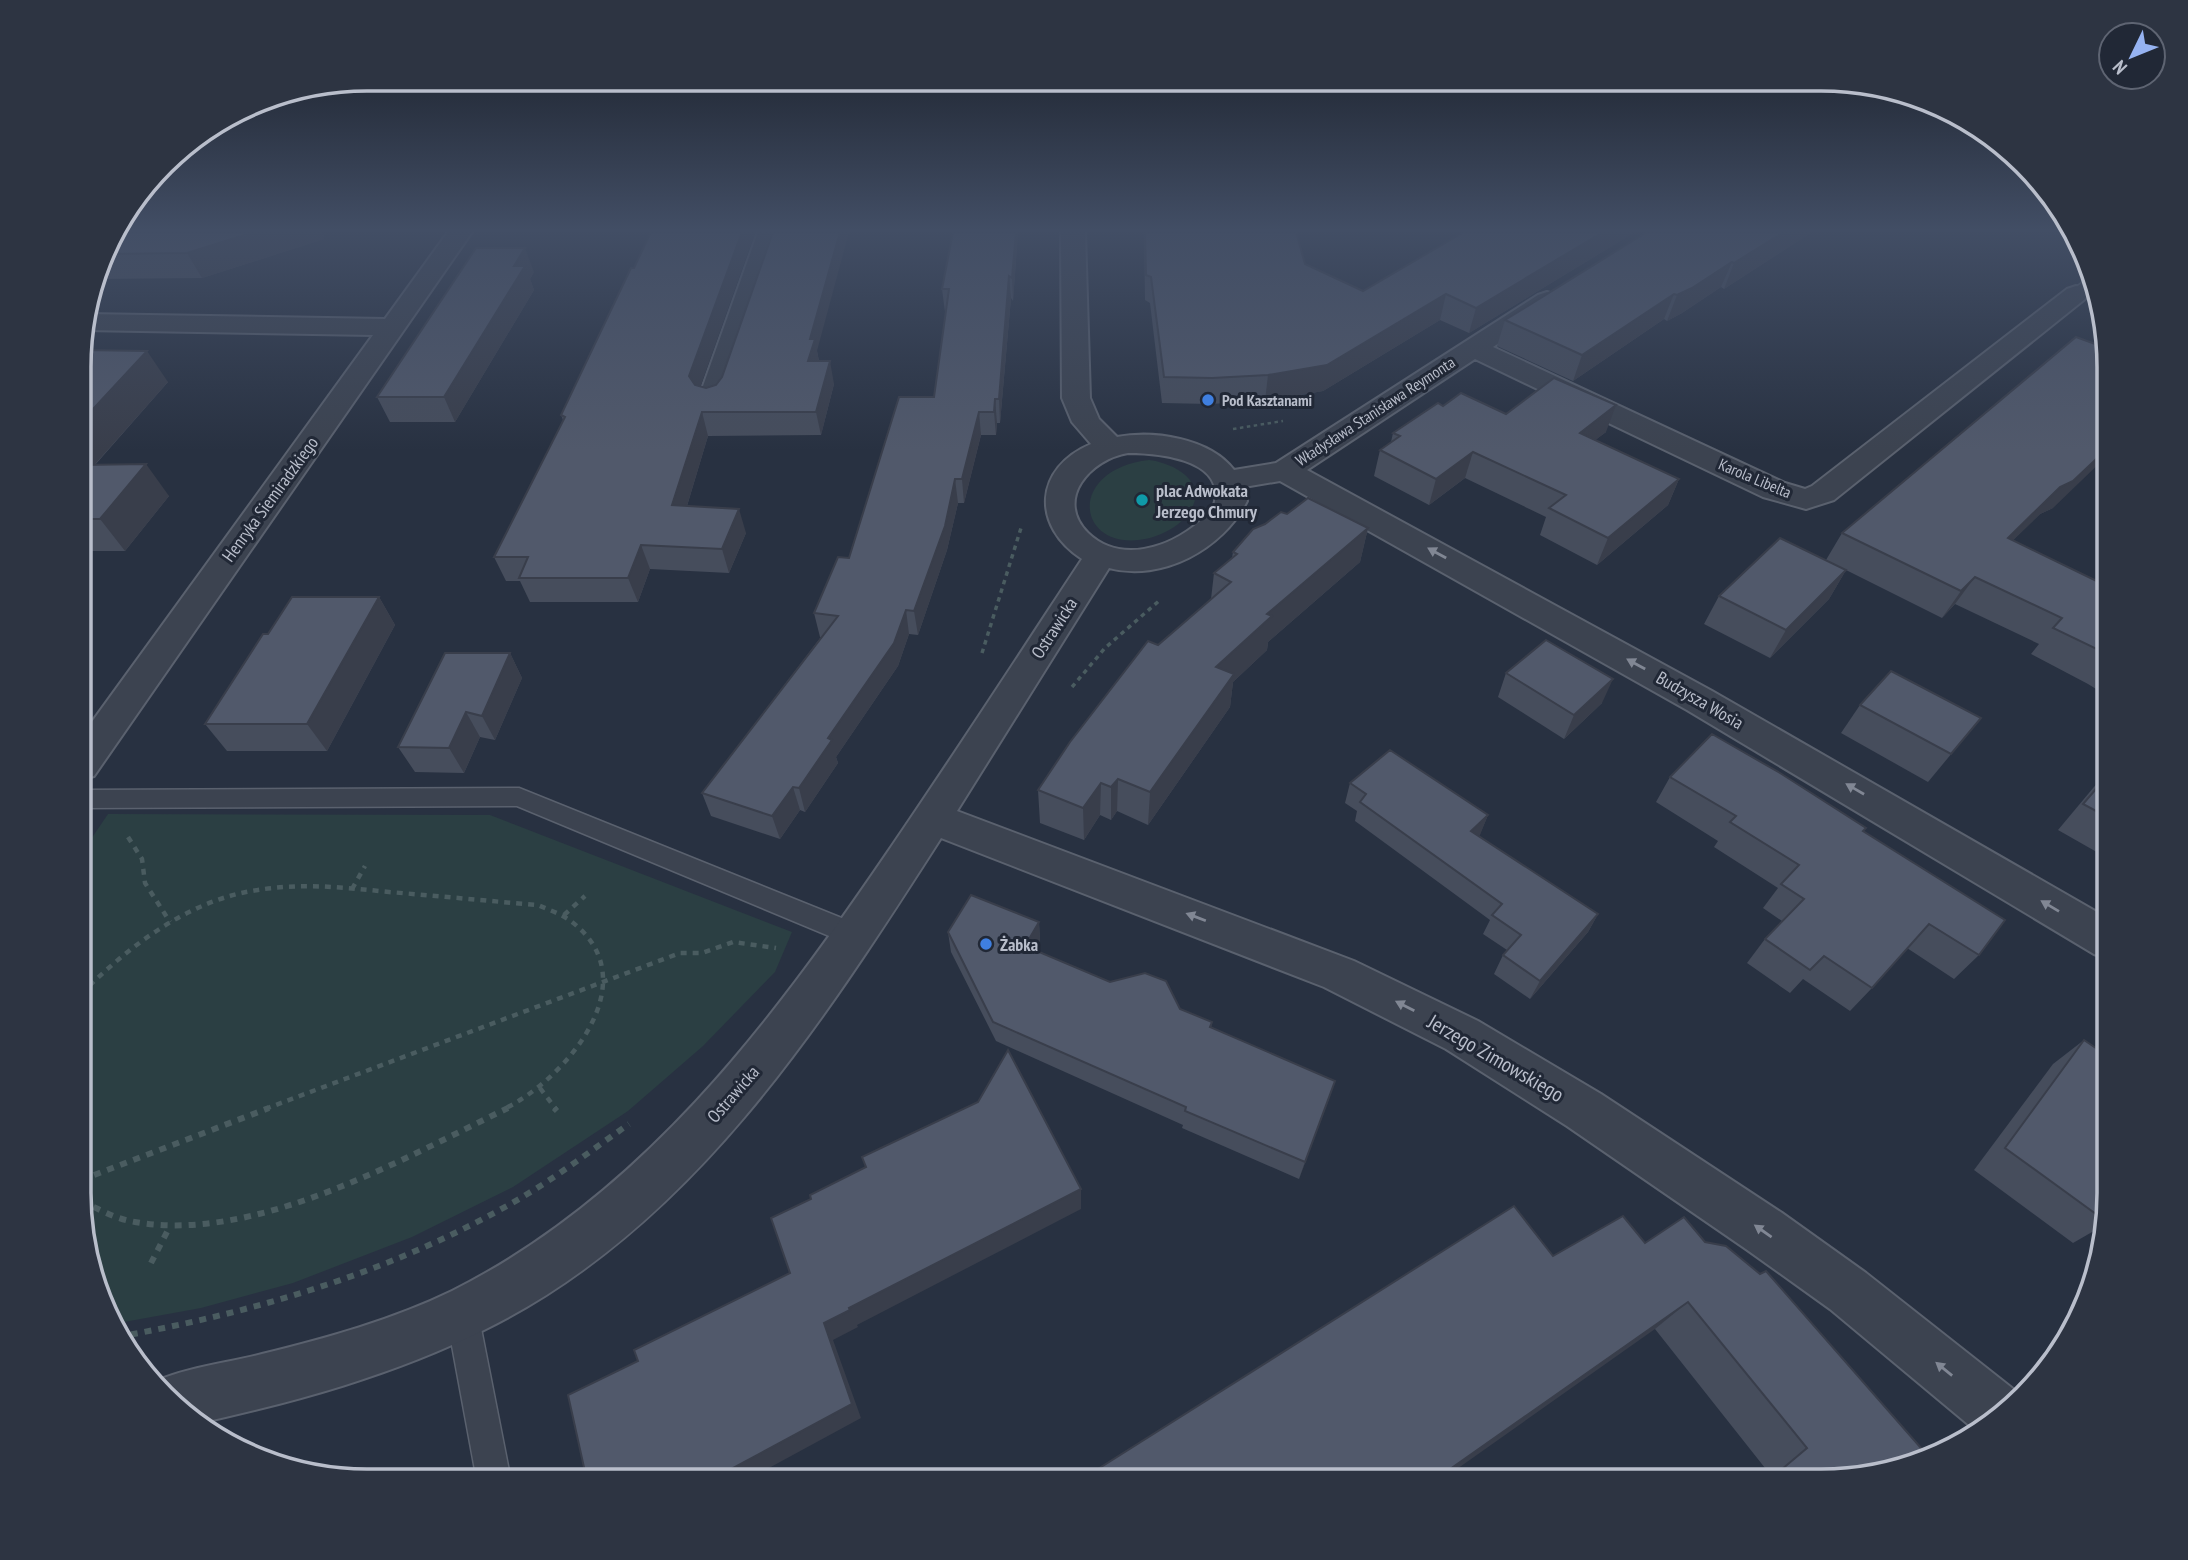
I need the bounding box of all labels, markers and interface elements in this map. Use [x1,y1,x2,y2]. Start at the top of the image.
north arrow [2097,21,2167,91]
text: N [2107,56,2132,80]
street label: Władysława Stanisława Reymonta [1292,352,1458,470]
place label: Pod Kasztanami [1222,390,1313,410]
marker: Pod Kasztanami [1200,392,1216,408]
street label: Henryka Siemiradzkiego [217,432,323,566]
street label: Karola Libelta [1716,454,1794,502]
place label: plac Adwokata Jerzego Chmury [1155,479,1258,523]
marker: plac Adwokata Jerzego Chmury [1134,492,1150,508]
one-way arrow [1428,547,1447,559]
street label: Ostrawicka [1026,593,1082,663]
one-way arrow [1626,658,1646,670]
street label: Budzysza Wosia [1652,666,1748,734]
one-way arrow [1845,783,1864,796]
one-way arrow [2041,899,2060,912]
one-way arrow [1185,911,1206,922]
place label: Żabka [1000,933,1038,956]
marker: Żabka [978,936,994,952]
one-way arrow [1395,1000,1415,1011]
street label: Jerzego Zimowskiego [1422,1008,1569,1108]
street label: Ostrawicka [702,1061,764,1127]
one-way arrow [1754,1224,1772,1238]
one-way arrow [1936,1361,1954,1376]

